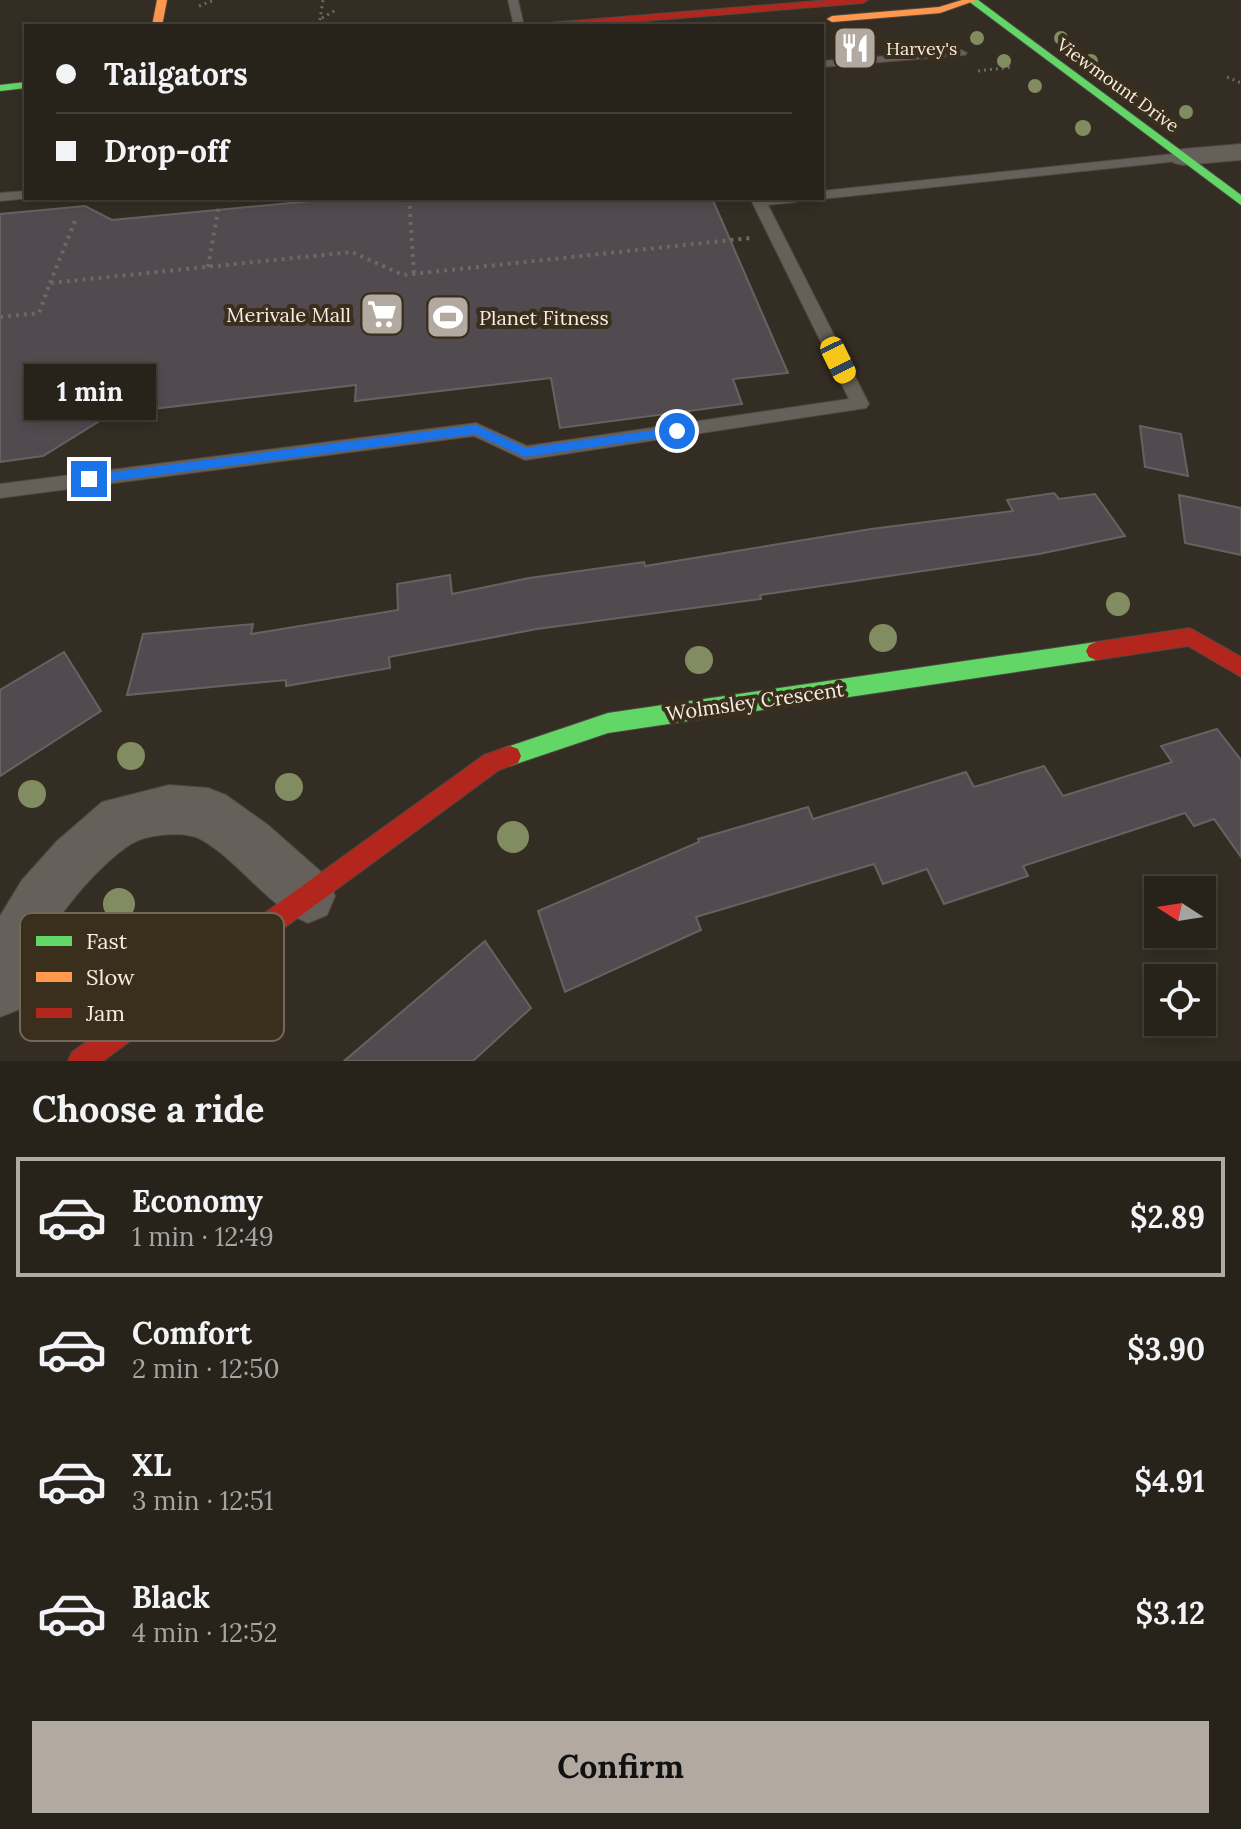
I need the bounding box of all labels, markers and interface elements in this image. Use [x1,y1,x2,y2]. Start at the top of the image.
restaurant icon: Harvey's [831,24,879,72]
street label: Viewmount Drive [1052,32,1184,137]
place label: Harvey's [886,37,957,60]
text: Tailgators [104,55,248,93]
text: Drop-off [104,132,229,170]
supermarket icon: Merivale Mall [358,290,406,338]
sports icon: Planet Fitness [424,293,472,341]
place label: Merivale Mall [226,302,351,327]
place label: Planet Fitness [479,305,609,330]
car [817,333,859,387]
callout: 1 min [23,363,155,419]
text: 1 min [57,375,123,408]
route start [659,413,695,449]
route end [71,461,107,497]
street label: Wolmsley Crescent [665,676,846,726]
north arrow [1144,876,1216,948]
map controls [1144,876,1216,1036]
legend [20,913,284,1041]
text: Fast [86,927,128,955]
text: Slow [86,963,135,991]
button: locate [1144,964,1216,1036]
text: Jam [85,999,125,1027]
text: Choose a ride [32,1086,264,1132]
icon: car [36,1181,108,1253]
text: Economy [132,1182,263,1220]
text: $2.89 [1130,1198,1205,1236]
text: 1 min · 12:49 [132,1220,274,1253]
icon: car [36,1313,108,1385]
text: Comfort [132,1314,252,1352]
text: $3.90 [1127,1330,1205,1368]
text: 2 min · 12:50 [132,1352,280,1385]
icon: car [36,1445,108,1517]
text: XL [132,1446,171,1484]
text: $4.91 [1135,1462,1205,1500]
text: 3 min · 12:51 [132,1484,273,1517]
icon: car [36,1577,108,1649]
text: Black [132,1578,210,1616]
text: $3.12 [1135,1594,1205,1632]
text: 4 min · 12:52 [132,1616,278,1649]
button: Confirm [32,1721,1209,1813]

